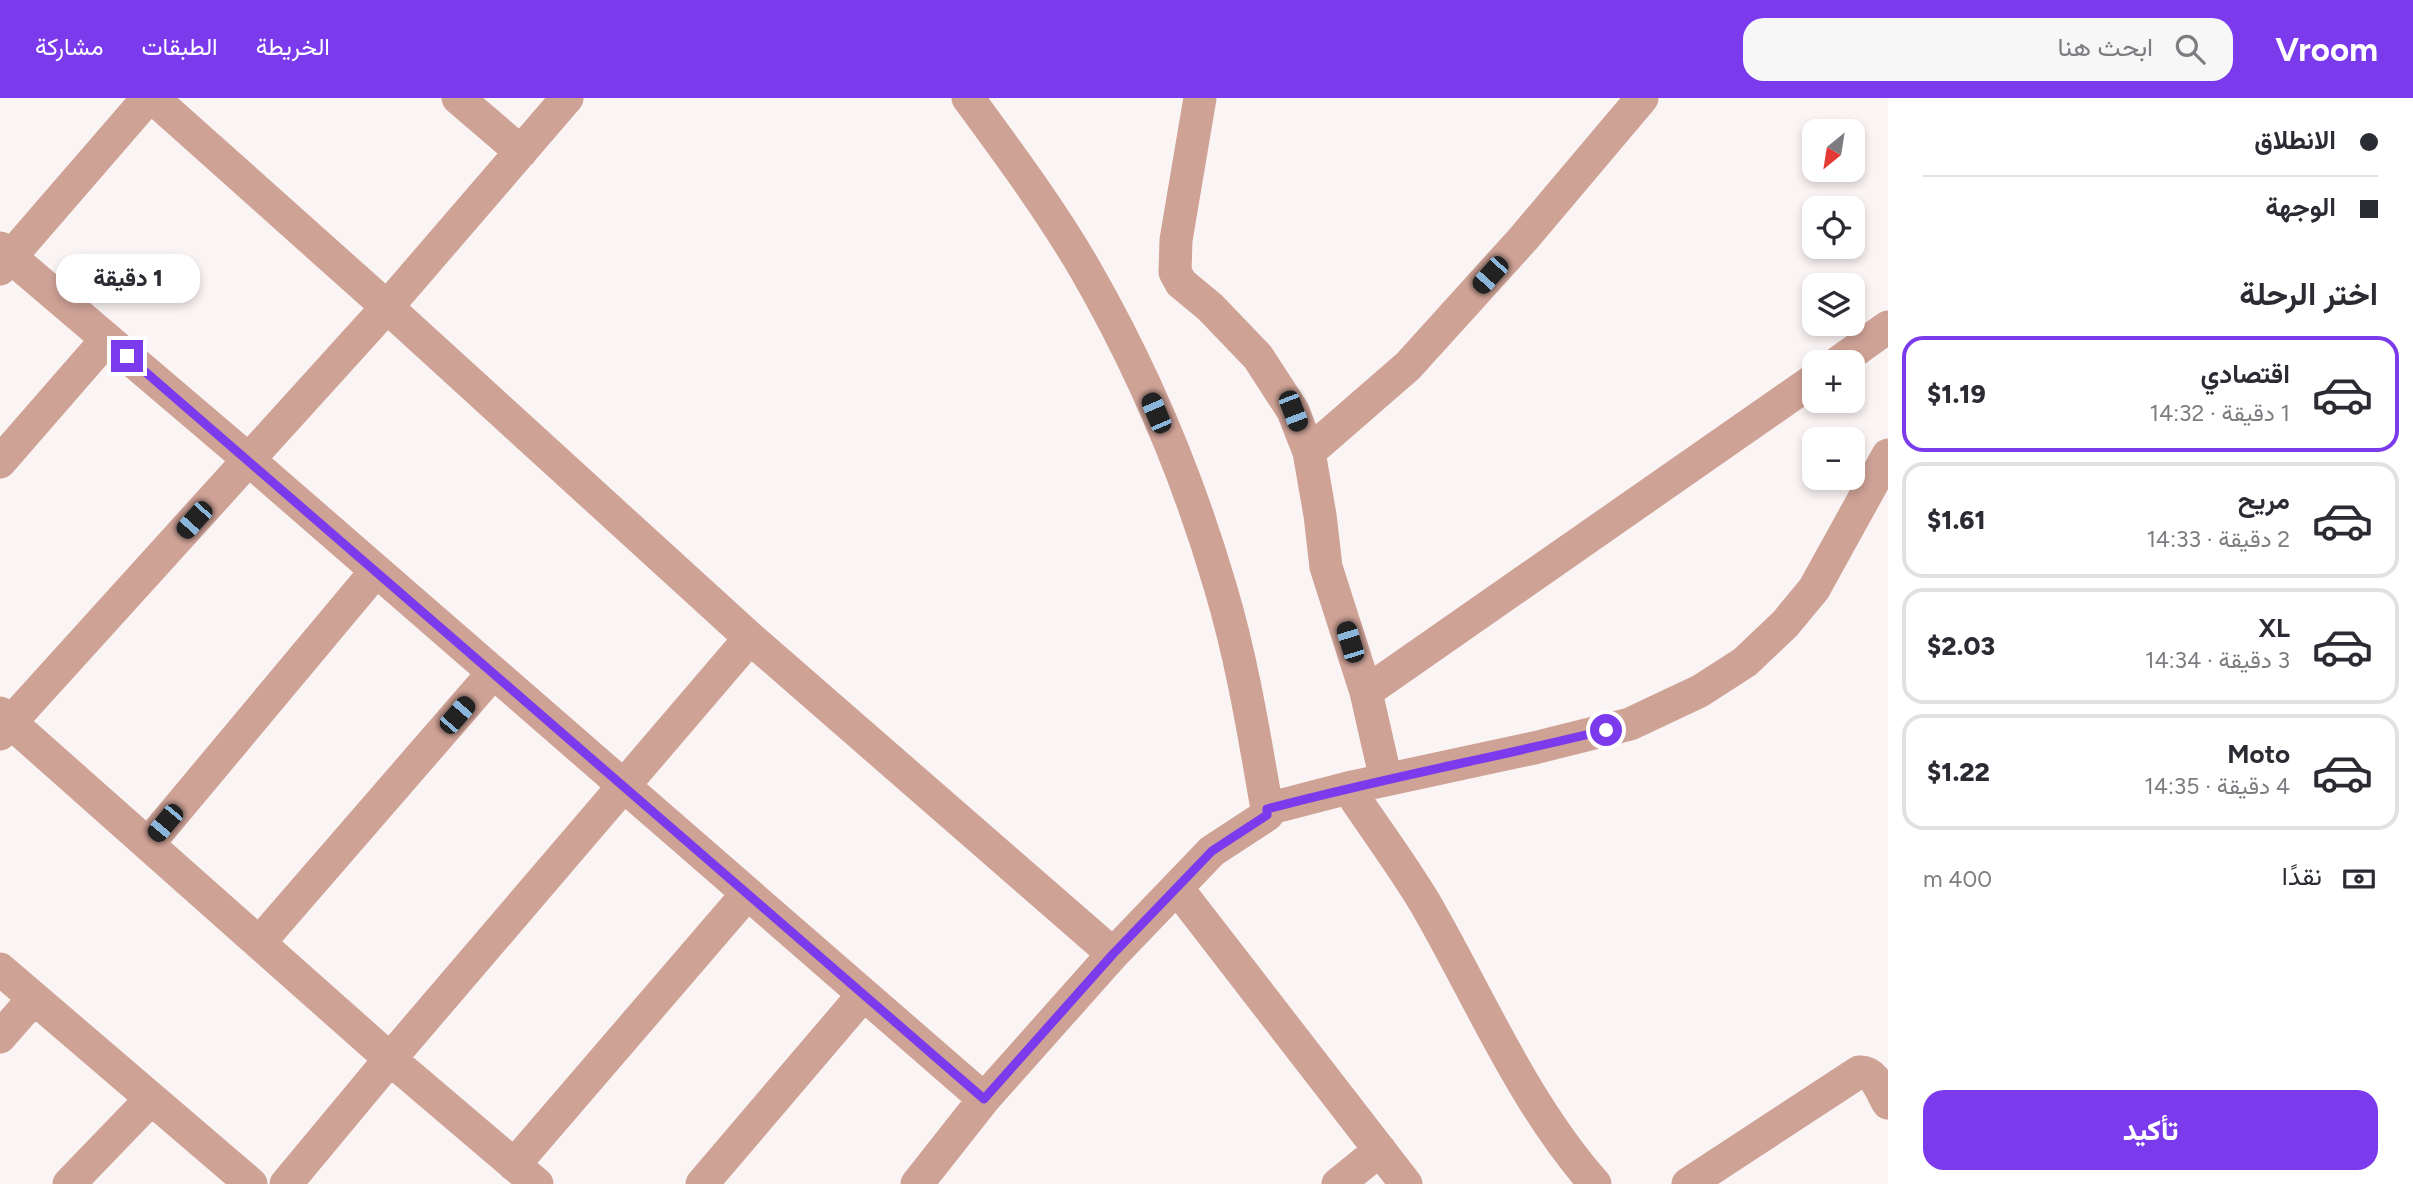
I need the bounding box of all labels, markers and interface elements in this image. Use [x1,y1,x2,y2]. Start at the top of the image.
search box [1743,18,2233,81]
icon: search [2171,30,2209,68]
text: Vroom [2275,30,2378,69]
text: ابحث هنا [2057,31,2153,63]
text: مشاركة [35,32,103,61]
text: الطبقات [141,32,218,61]
text: الخريطة [256,32,330,61]
north arrow [1802,119,1866,182]
map controls [1802,119,1865,490]
text: الانطلاق [2254,124,2336,156]
text: الوجهة [2265,191,2336,223]
button: locate [1802,196,1865,259]
car [1469,252,1512,298]
callout: 1 دقيقة [55,254,199,303]
text: 1 دقيقة [93,264,163,292]
button: layers [1802,273,1865,336]
text: اختر الرحلة [2239,275,2378,313]
route end [111,340,143,372]
button: + [1802,350,1865,413]
text: اقتصادي [2201,358,2290,390]
icon: car [2311,363,2374,426]
text: $1.19 [1927,378,1986,410]
car [1276,388,1311,434]
car [1139,390,1174,436]
text: 1 دقيقة · 14:32 [2149,399,2290,427]
button: − [1802,427,1865,490]
text: مريح [2238,484,2290,516]
icon: car [2311,489,2374,552]
car [173,497,216,543]
text: $1.61 [1927,504,1986,536]
text: 2 دقيقة · 14:33 [2146,525,2290,553]
text: XL [2258,612,2290,644]
icon: car [2311,615,2374,678]
car [1334,619,1367,665]
text: $2.03 [1927,630,1995,662]
text: 3 دقيقة · 14:34 [2145,646,2290,674]
car [436,692,479,738]
route start [1590,714,1622,746]
text: Moto [2227,738,2290,770]
icon: car [2311,741,2374,804]
text: $1.22 [1927,756,1990,788]
text: 4 دقيقة · 14:35 [2144,772,2290,800]
car [144,800,187,846]
text: نقدًا [2282,860,2322,892]
icon: cash [2340,860,2378,898]
text: 400 m [1923,865,1992,893]
button: تأكيد [1923,1090,2378,1170]

